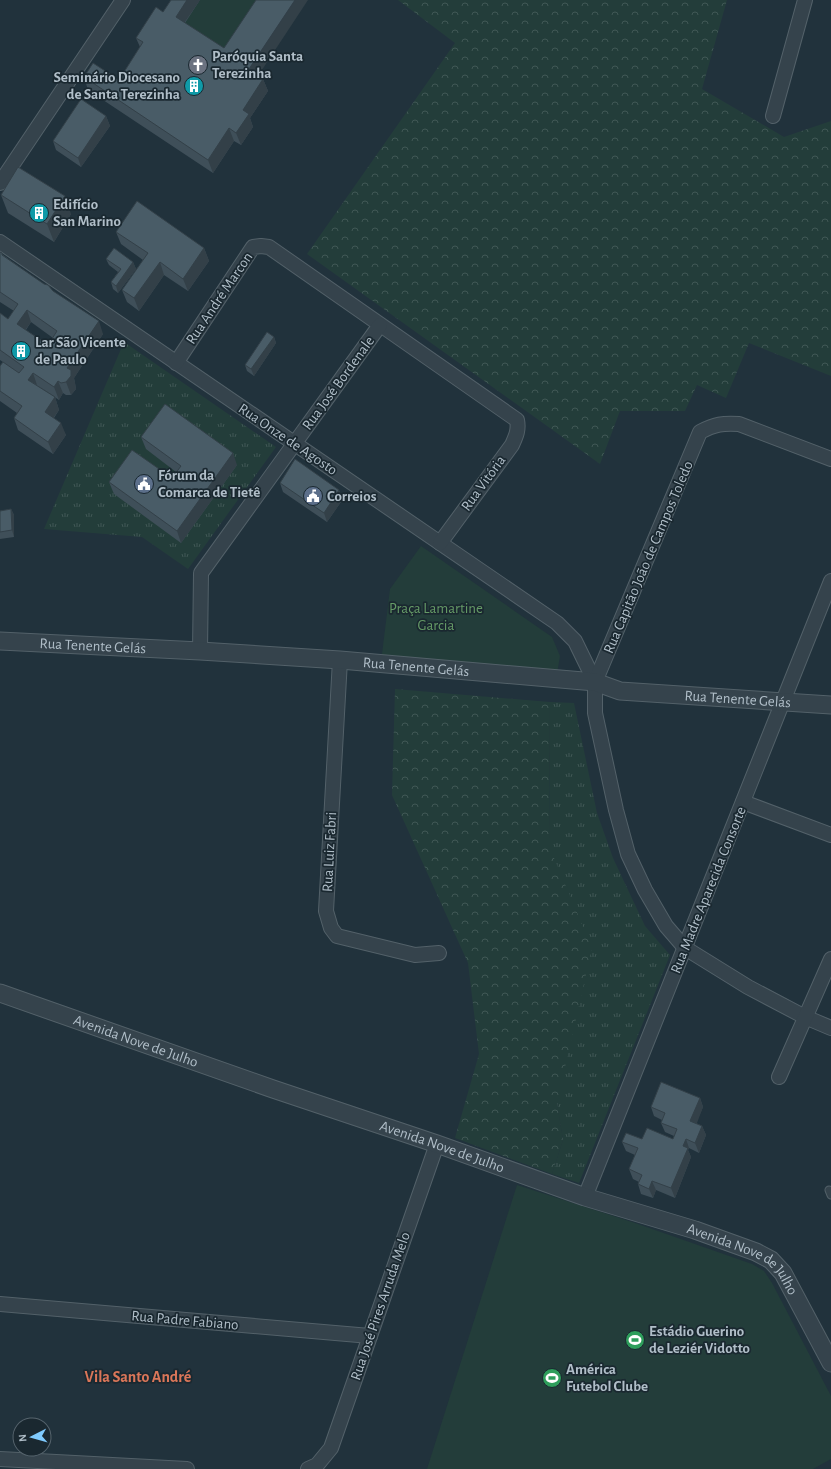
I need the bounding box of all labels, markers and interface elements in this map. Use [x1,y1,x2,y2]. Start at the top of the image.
place label: Paróquia Santa Terezinha [212,49,303,81]
church icon: Paróquia Santa Terezinha [187,54,209,76]
place label: Seminário Diocesano de Santa Terezinha [54,70,180,102]
building icon: Seminário Diocesano de Santa Terezinha [183,75,205,97]
place label: Edifício San Marino [53,197,121,229]
building icon: Edifício San Marino [28,202,50,224]
street label: Rua André Marcon [183,250,256,347]
street label: Rua José Bordenale [300,334,377,433]
place label: Lar São Vicente de Paulo [35,335,126,367]
building icon: Lar São Vicente de Paulo [10,340,32,362]
street label: Rua Onze de Agosto [236,401,340,478]
street label: Rua Vitória [458,453,508,514]
street label: Rua Capitão João de Campos Toledo [601,459,696,656]
place label: Fórum da Comarca de Tietê [158,468,260,500]
public building icon: Fórum da Comarca de Tietê [133,473,155,495]
public building icon: Correios [302,485,324,507]
place label: Correios [327,489,377,504]
park label: Praça Lamartine Garcia [389,601,483,633]
street label: Rua Tenente Gelás [39,636,146,656]
street label: Rua Tenente Gelás [362,655,470,679]
street label: Rua Tenente Gelás [684,688,791,710]
street label: Rua Madre Aparecida Consorte [668,805,749,976]
street label: Rua Luiz Fabri [320,812,339,893]
street label: Avenida Nove de Julho [71,1012,200,1070]
street label: Avenida Nove de Julho [378,1118,506,1176]
street label: Avenida Nove de Julho [685,1221,800,1298]
street label: Rua José Pires Arruda Melo [348,1230,413,1382]
street label: Rua Padre Fabiano [131,1308,239,1333]
place label: Estádio Guerino de Leziér Vidotto [649,1324,750,1356]
sports icon: Estádio Guerino de Leziér Vidotto [624,1329,646,1351]
place label: América Futebol Clube [566,1362,648,1394]
sports icon: América Futebol Clube [541,1367,563,1389]
district label: Vila Santo André [85,1369,192,1385]
north arrow [12,1417,52,1457]
text: N [17,1434,28,1442]

